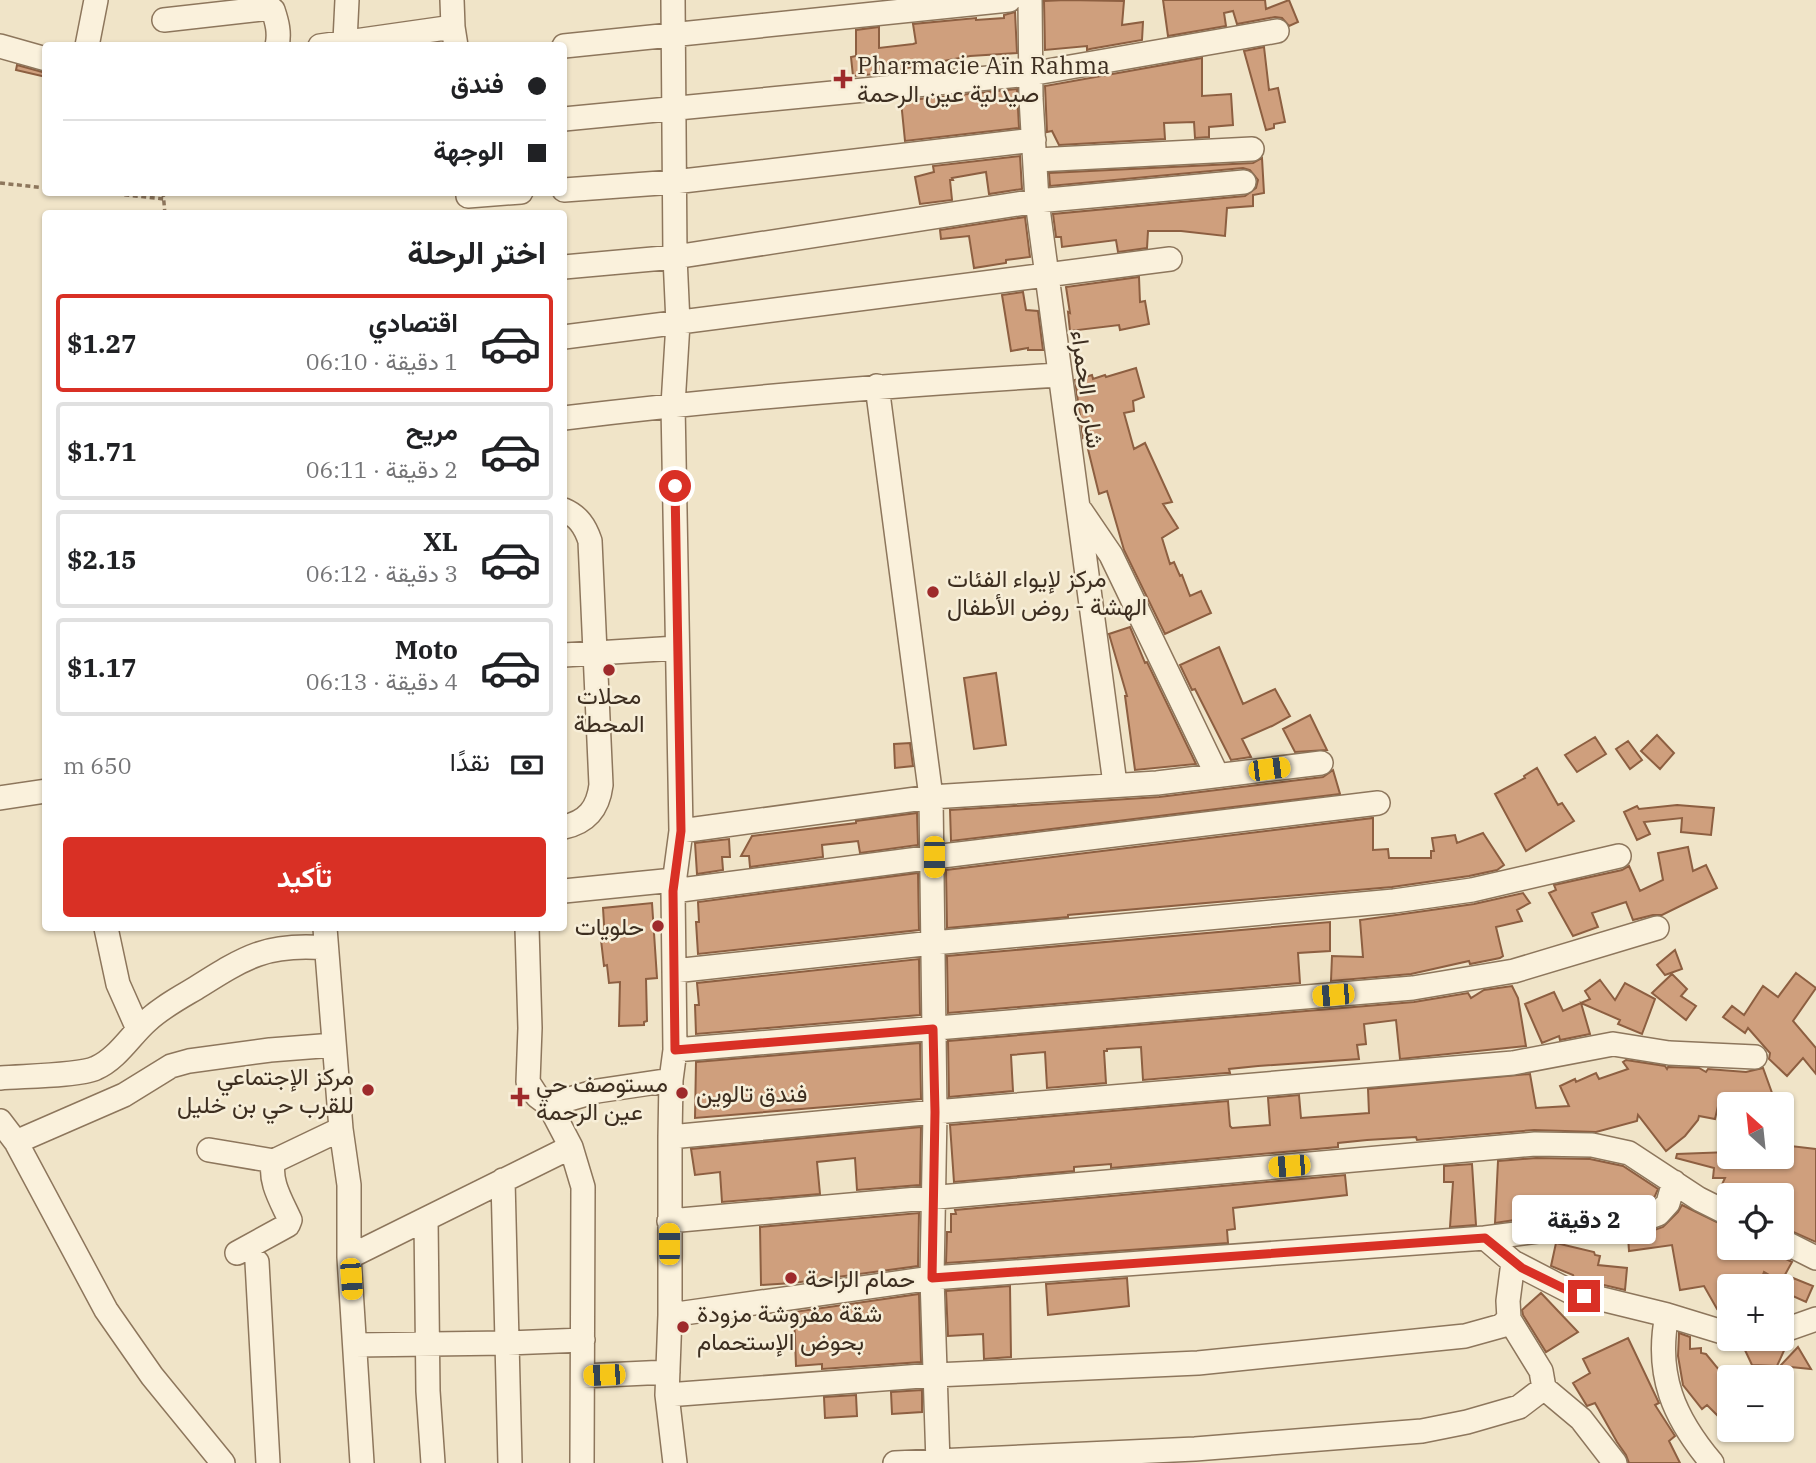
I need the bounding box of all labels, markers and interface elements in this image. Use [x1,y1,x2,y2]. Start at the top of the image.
place label: Pharmacie Aïn Rahma صيدلية عين الرحمة [857,49,1110,109]
text: فندق [450,66,504,100]
marker: Pharmacie Aïn Rahma صيدلية عين الرحمة [835,71,851,87]
text: الوجهة [433,133,504,167]
text: اختر الرحلة [407,231,546,273]
text: اقتصادي [369,305,458,339]
icon: car [479,312,542,375]
text: $1.27 [67,326,137,360]
street label: شارع الحمراء [1063,328,1112,450]
text: 1 دقيقة · 06:10 [306,346,458,376]
text: مريح [406,413,458,447]
icon: car [479,420,542,483]
text: $1.71 [67,434,137,468]
text: 2 دقيقة · 06:11 [306,454,458,484]
route start [659,470,691,502]
text: XL [423,524,458,558]
icon: car [479,528,542,591]
text: $2.15 [67,542,137,576]
text: 3 دقيقة · 06:12 [306,558,458,588]
place label: مركز لإيواء الفئات الهشة - روض الأطفال [947,562,1147,622]
marker: مركز لإيواء الفئات الهشة - روض الأطفال [925,584,941,600]
text: Moto [395,632,458,666]
icon: car [479,636,542,699]
text: $1.17 [67,650,137,684]
marker: محلات المحطة [601,662,617,678]
text: 4 دقيقة · 06:13 [306,666,458,696]
place label: محلات المحطة [573,679,645,739]
text: نقدًا [450,744,490,778]
icon: cash [508,746,546,784]
text: 650 m [63,750,132,780]
car [1247,756,1292,782]
car [924,836,945,878]
button: تأكيد [63,837,546,917]
place label: حلويات [575,910,644,942]
marker: حلويات [650,918,666,934]
car [1312,983,1355,1007]
place label: مركز الإجتماعي للقرب حي بن خليل [177,1060,354,1124]
place label: مستوصف حي عين الرحمة [536,1067,668,1127]
place label: فندق تالوين [696,1077,807,1109]
marker: مركز الإجتماعي للقرب حي بن خليل [360,1082,376,1098]
marker: فندق تالوين [674,1085,690,1101]
marker: مستوصف حي عين الرحمة [510,1087,530,1107]
north arrow [1717,1092,1794,1169]
map controls [1717,1092,1794,1442]
car [1268,1154,1311,1178]
button: locate [1717,1183,1794,1260]
callout: 2 دقيقة [1512,1194,1656,1244]
text: 2 دقيقة [1547,1204,1621,1234]
car [659,1223,680,1265]
car [340,1257,363,1301]
place label: حمام الراحة [805,1262,915,1295]
marker: حمام الراحة [783,1270,799,1286]
button: + [1717,1274,1794,1351]
route end [1568,1280,1600,1312]
place label: شقة مفروشة مزودة بحوض الإستحمام [697,1297,882,1358]
marker: شقة مفروشة مزودة بحوض الإستحمام [675,1319,691,1335]
car [583,1364,626,1386]
button: − [1717,1365,1794,1442]

